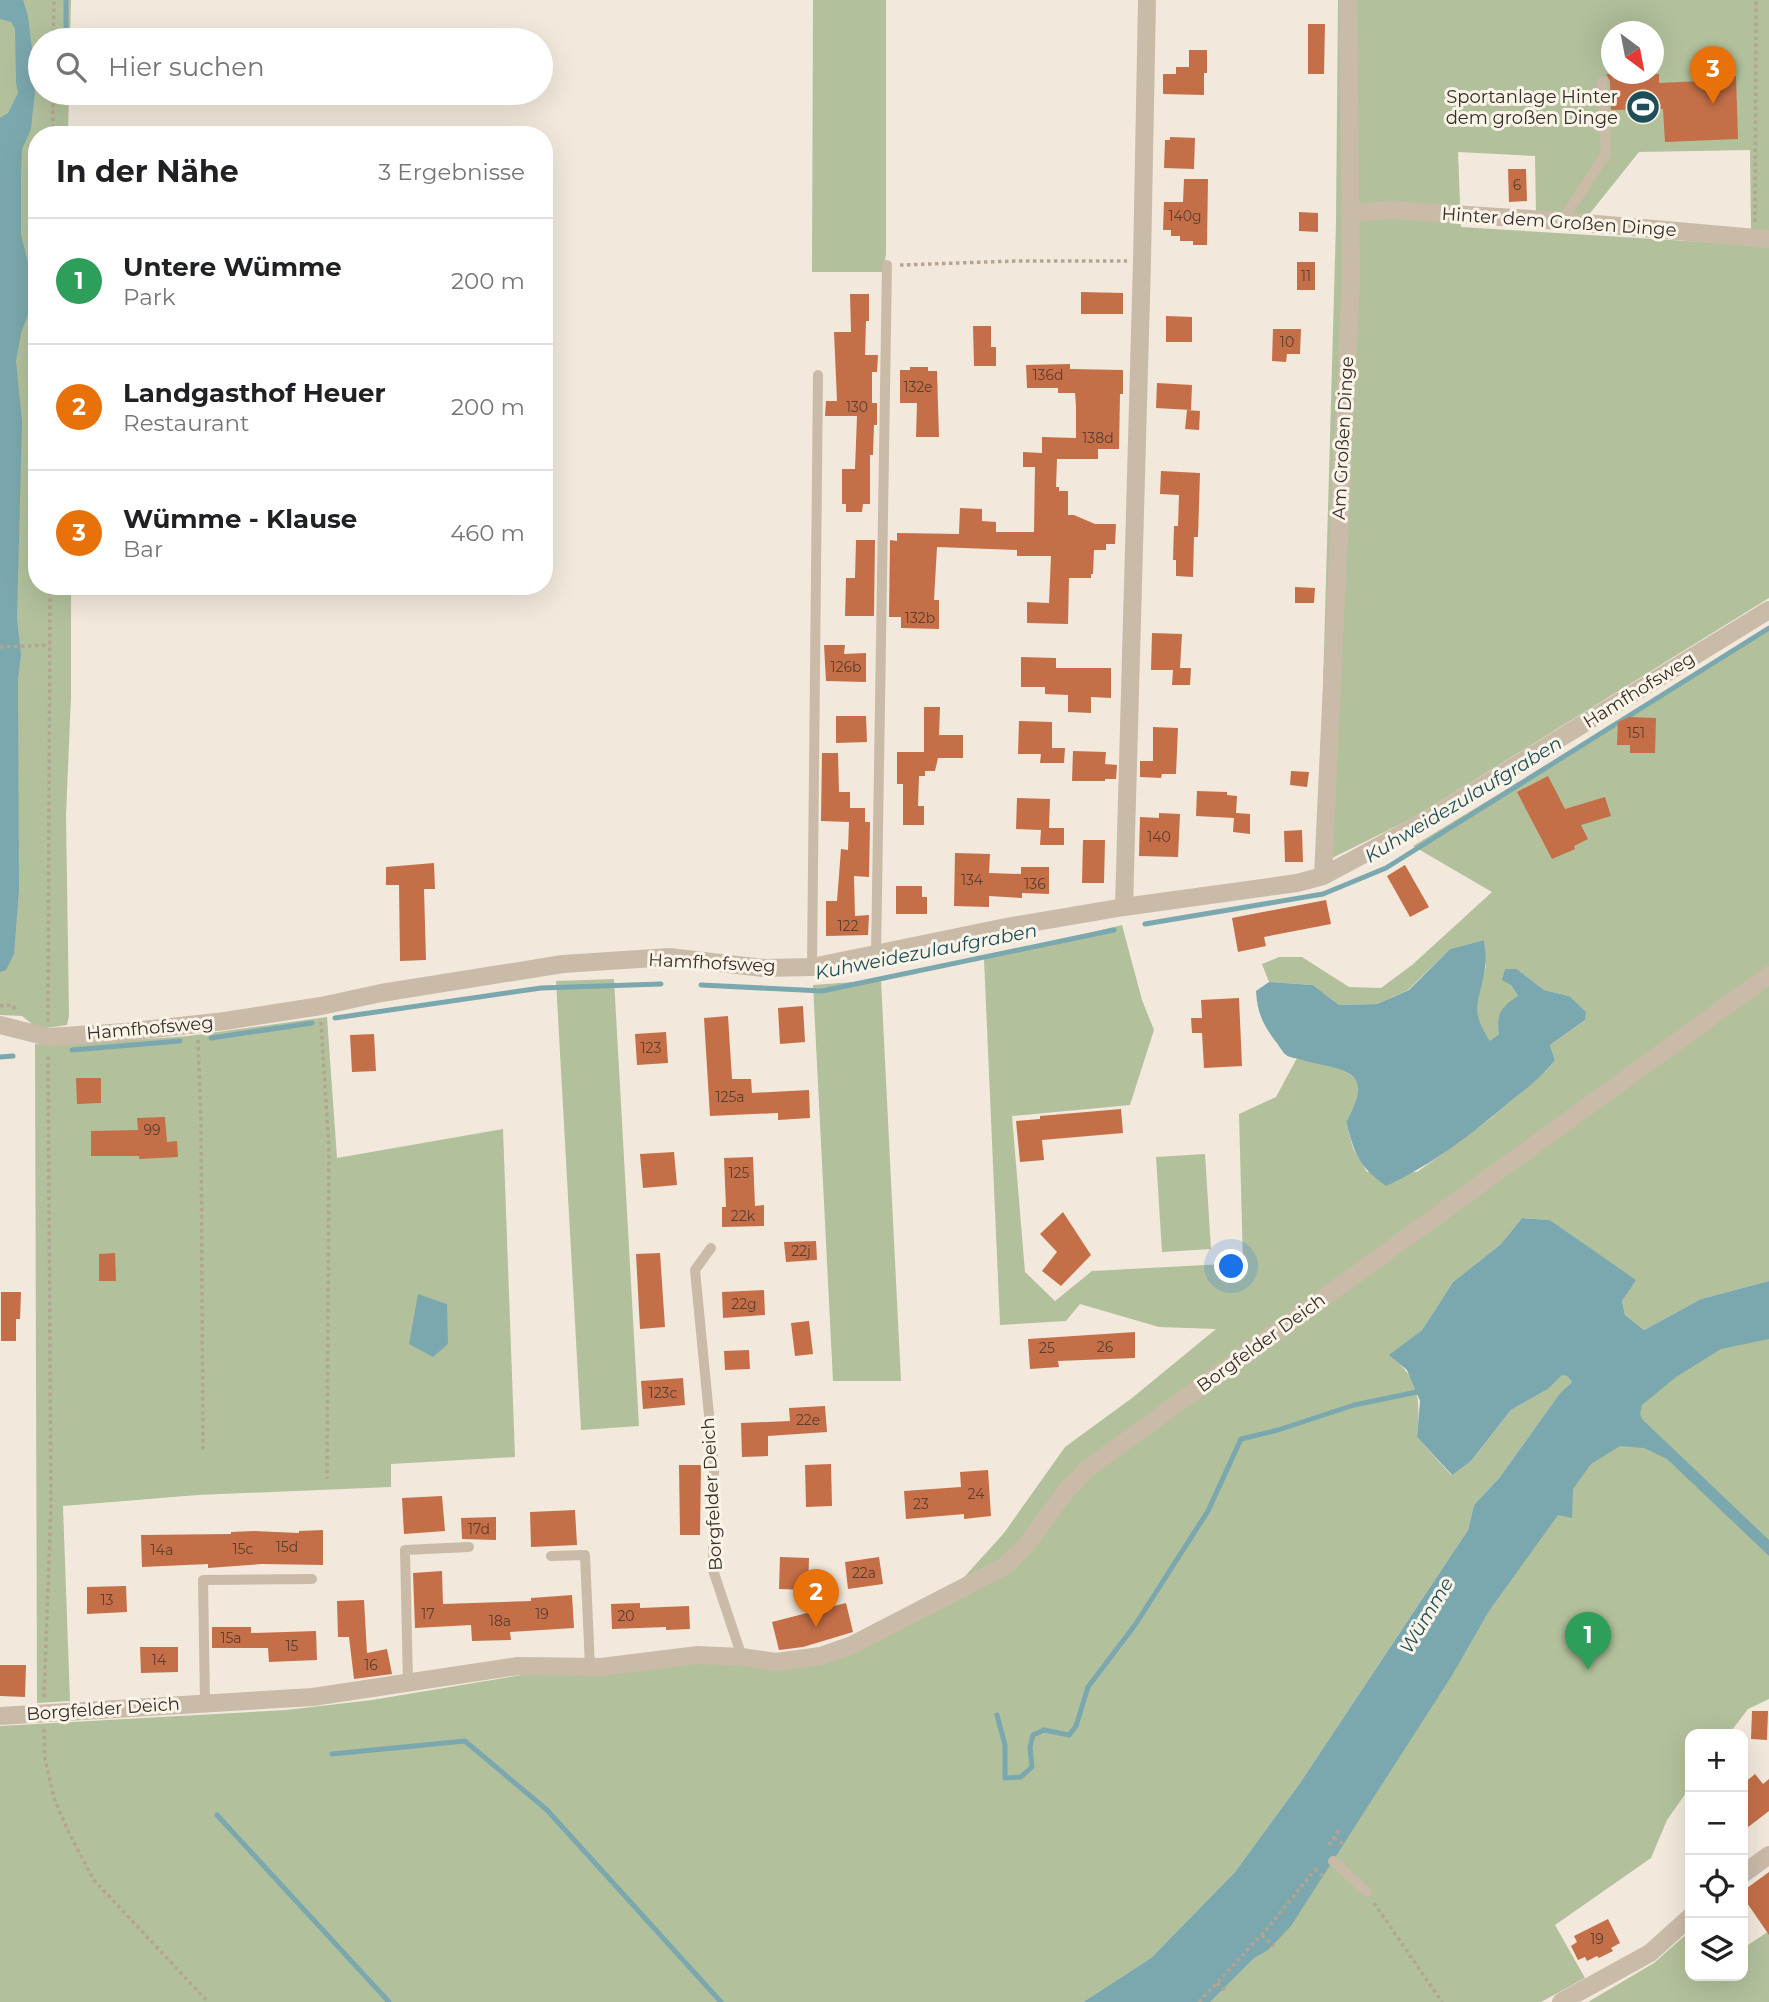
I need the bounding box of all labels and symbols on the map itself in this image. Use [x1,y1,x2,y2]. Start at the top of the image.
north arrow [1601,21,1664,84]
pin: 3 [1690,46,1736,104]
place label: Sportanlage Hinter dem großen Dinge [1446,86,1618,129]
sports icon: Sportanlage Hinter dem großen Dinge [1624,88,1662,126]
house number: 6 [1513,176,1522,194]
street label: Hinter dem Großen Dinge [1441,203,1677,241]
house number: 140g [1168,207,1202,225]
house number: 11 [1301,267,1311,285]
house number: 10 [1280,333,1294,351]
street label: Am Großen Dinge [1328,356,1358,520]
house number: 136d [1032,366,1064,384]
house number: 132e [903,378,933,396]
house number: 130 [846,398,868,416]
house number: 138d [1082,429,1114,447]
house number: 132b [905,609,935,627]
street label: Hamfhofsweg [1579,647,1699,733]
house number: 126b [831,658,862,676]
house number: 151 [1627,724,1645,742]
water label: Kuhweidezulaufgraben [1361,731,1566,867]
house number: 140 [1147,828,1171,846]
house number: 134 [961,871,984,889]
house number: 136 [1024,875,1046,893]
house number: 122 [838,917,859,935]
water label: Kuhweidezulaufgraben [813,919,1039,984]
street label: Hamfhofsweg [648,949,776,977]
street label: Hamfhofsweg [86,1011,214,1045]
house number: 123 [641,1039,662,1057]
house number: 125a [715,1088,745,1106]
house number: 99 [143,1121,161,1139]
house number: 125 [729,1164,750,1182]
house number: 22k [731,1207,756,1225]
house number: 22j [791,1242,811,1260]
your location [1214,1249,1248,1283]
street label: Borgfelder Deich [1192,1289,1330,1397]
house number: 22g [731,1295,757,1313]
house number: 26 [1097,1338,1114,1356]
house number: 25 [1039,1339,1055,1357]
house number: 123c [649,1384,678,1402]
house number: 22e [796,1411,820,1429]
street label: Borgfelder Deich [697,1417,727,1571]
house number: 24 [968,1485,985,1503]
house number: 23 [913,1495,929,1513]
house number: 17d [468,1520,490,1538]
house number: 15d [276,1538,298,1556]
house number: 15c [233,1540,254,1558]
house number: 14a [151,1541,173,1559]
house number: 22a [852,1564,876,1582]
pin: 2 [793,1569,839,1627]
water label: Wümme [1395,1573,1458,1657]
house number: 13 [101,1591,114,1609]
house number: 17 [421,1605,435,1623]
house number: 19 [535,1605,549,1623]
house number: 20 [617,1607,635,1625]
house number: 18a [489,1612,511,1630]
pin: 1 [1565,1612,1611,1670]
house number: 15a [220,1629,242,1647]
house number: 15 [286,1637,299,1655]
house number: 14 [152,1651,167,1669]
house number: 16 [364,1656,378,1674]
street label: Borgfelder Deich [26,1693,180,1725]
house number: 19 [1590,1930,1604,1948]

